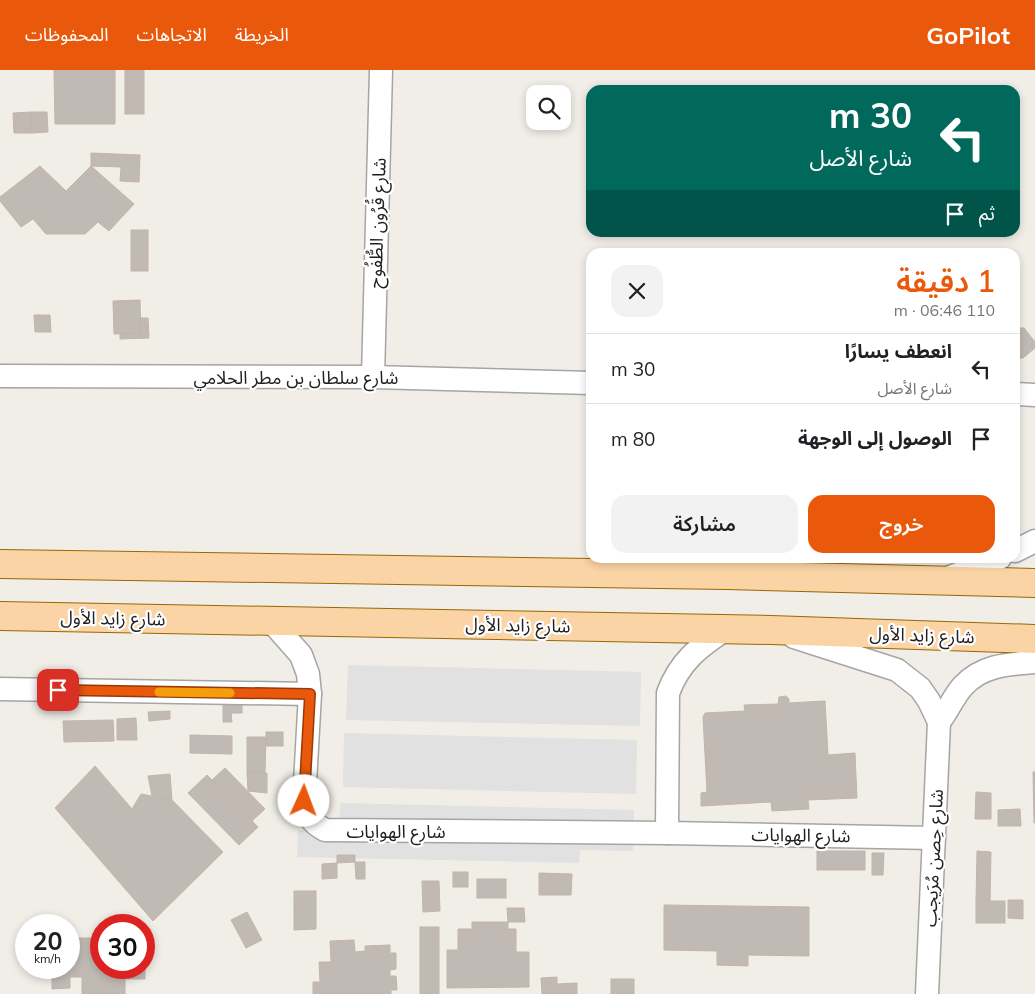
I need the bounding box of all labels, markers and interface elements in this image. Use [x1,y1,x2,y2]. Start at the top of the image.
text: GoPilot [926,20,1010,50]
text: المحفوظات [25,23,109,46]
text: الاتجاهات [137,23,207,46]
text: الخريطة [235,23,289,46]
map controls [526,85,571,130]
button: search [526,85,571,130]
text: 30 m [829,93,912,137]
icon: left [930,105,995,170]
text: شارع الأصل [809,144,912,172]
street label: شارع قُرُون الطُّفُوح [362,157,394,289]
icon: arrive [941,200,969,228]
text: ثم [979,201,995,225]
text: 1 دقيقة [896,262,995,300]
button: close [611,265,663,317]
text: 110 m · 06:46 [894,300,995,320]
text: انعطف يسارًا [845,339,952,363]
icon: left [967,355,995,383]
text: 30 m [611,357,655,381]
street label: شارع سلطان بن مطر الحلامي [194,366,398,392]
text: شارع الأصل [877,378,952,398]
icon: arrive [967,425,995,453]
text: الوصول إلى الوجهة [798,426,952,450]
text: 80 m [611,427,655,451]
button: مشاركة [611,495,798,553]
button: خروج [808,495,995,553]
street label: شارع زايد الأول [60,606,166,633]
street label: شارع زايد الأول [465,613,571,640]
street label: شارع زايد الأول [869,622,975,651]
pin [37,669,79,711]
icon: arrive [44,676,72,704]
position arrow [277,774,329,826]
street label: شارع حِصن مُرَيجب [918,789,951,928]
street label: شارع الهوايات [346,820,446,846]
street label: شارع الهوايات [751,823,851,850]
speed limit sign: 30 [90,914,155,979]
text: 20 [32,925,63,956]
text: km/h [34,951,61,966]

